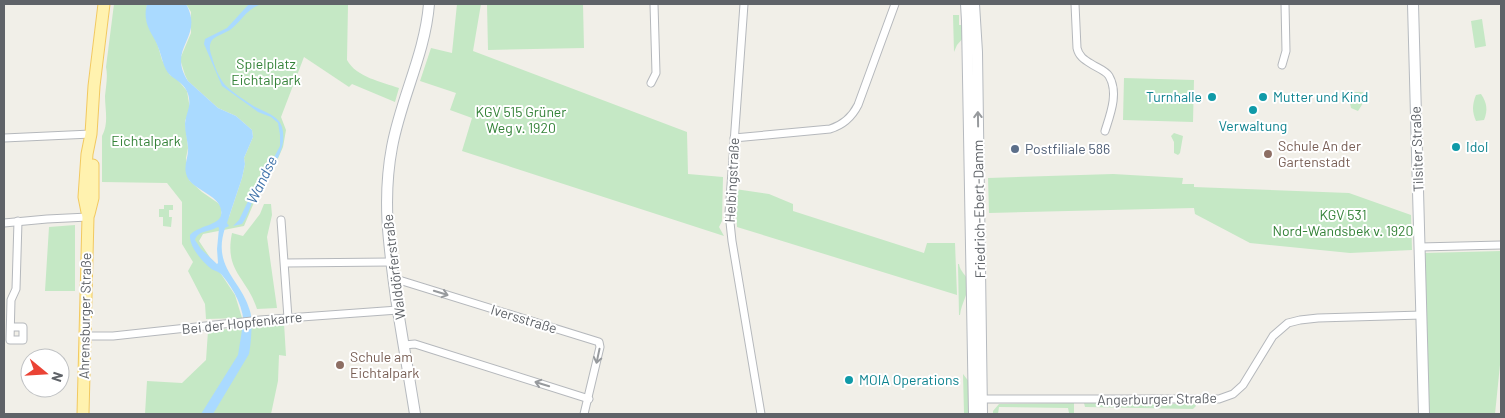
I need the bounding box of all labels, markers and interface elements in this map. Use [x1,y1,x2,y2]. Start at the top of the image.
park label: Spielplatz Eichtalpark [231,55,301,88]
place label: Turnhalle [1146,88,1202,105]
place label: Mutter und Kind [1273,88,1368,105]
marker: Turnhalle [1206,91,1218,103]
marker: Mutter und Kind [1257,91,1269,103]
park label: KGV 515 Grüner Weg v. 1920 [476,103,566,136]
marker: Verwaltung [1247,104,1259,116]
street label: Tilsiter Straße [1407,106,1426,192]
one-way arrow [973,111,983,128]
place label: Verwaltung [1219,117,1287,134]
park label: Eichtalpark [111,132,181,149]
street label: Helbingstraße [721,137,742,223]
place label: Schule An der Gartenstadt [1278,137,1361,170]
place label: Idol [1466,138,1488,155]
street label: Friedrich-Ebert-Damm [969,140,988,278]
place label: Postfiliale 586 [1025,140,1110,157]
marker: Idol [1450,141,1462,153]
marker: Postfiliale 586 [1009,143,1021,155]
marker: Schule An der Gartenstadt [1262,148,1274,160]
water label: Wandse [242,153,280,206]
park label: KGV 531 Nord-Wandsbek v. 1920 [1272,206,1414,239]
street label: Walddörferstraße [379,213,408,321]
street label: Ahrensburger Straße [75,253,94,379]
one-way arrow [432,288,448,298]
street label: Iversstraße [489,300,559,337]
street label: Bei der Hopfenkarre [181,308,303,337]
one-way arrow [593,347,602,363]
north arrow [20,348,70,398]
place label: Schule am Eichtalpark [350,348,419,381]
marker: Schule am Eichtalpark [334,359,346,371]
text: N [48,370,67,384]
place label: MOIA Operations [859,371,959,388]
marker: MOIA Operations [843,374,855,386]
one-way arrow [535,379,551,388]
street label: Angerburger Straße [1097,389,1217,408]

